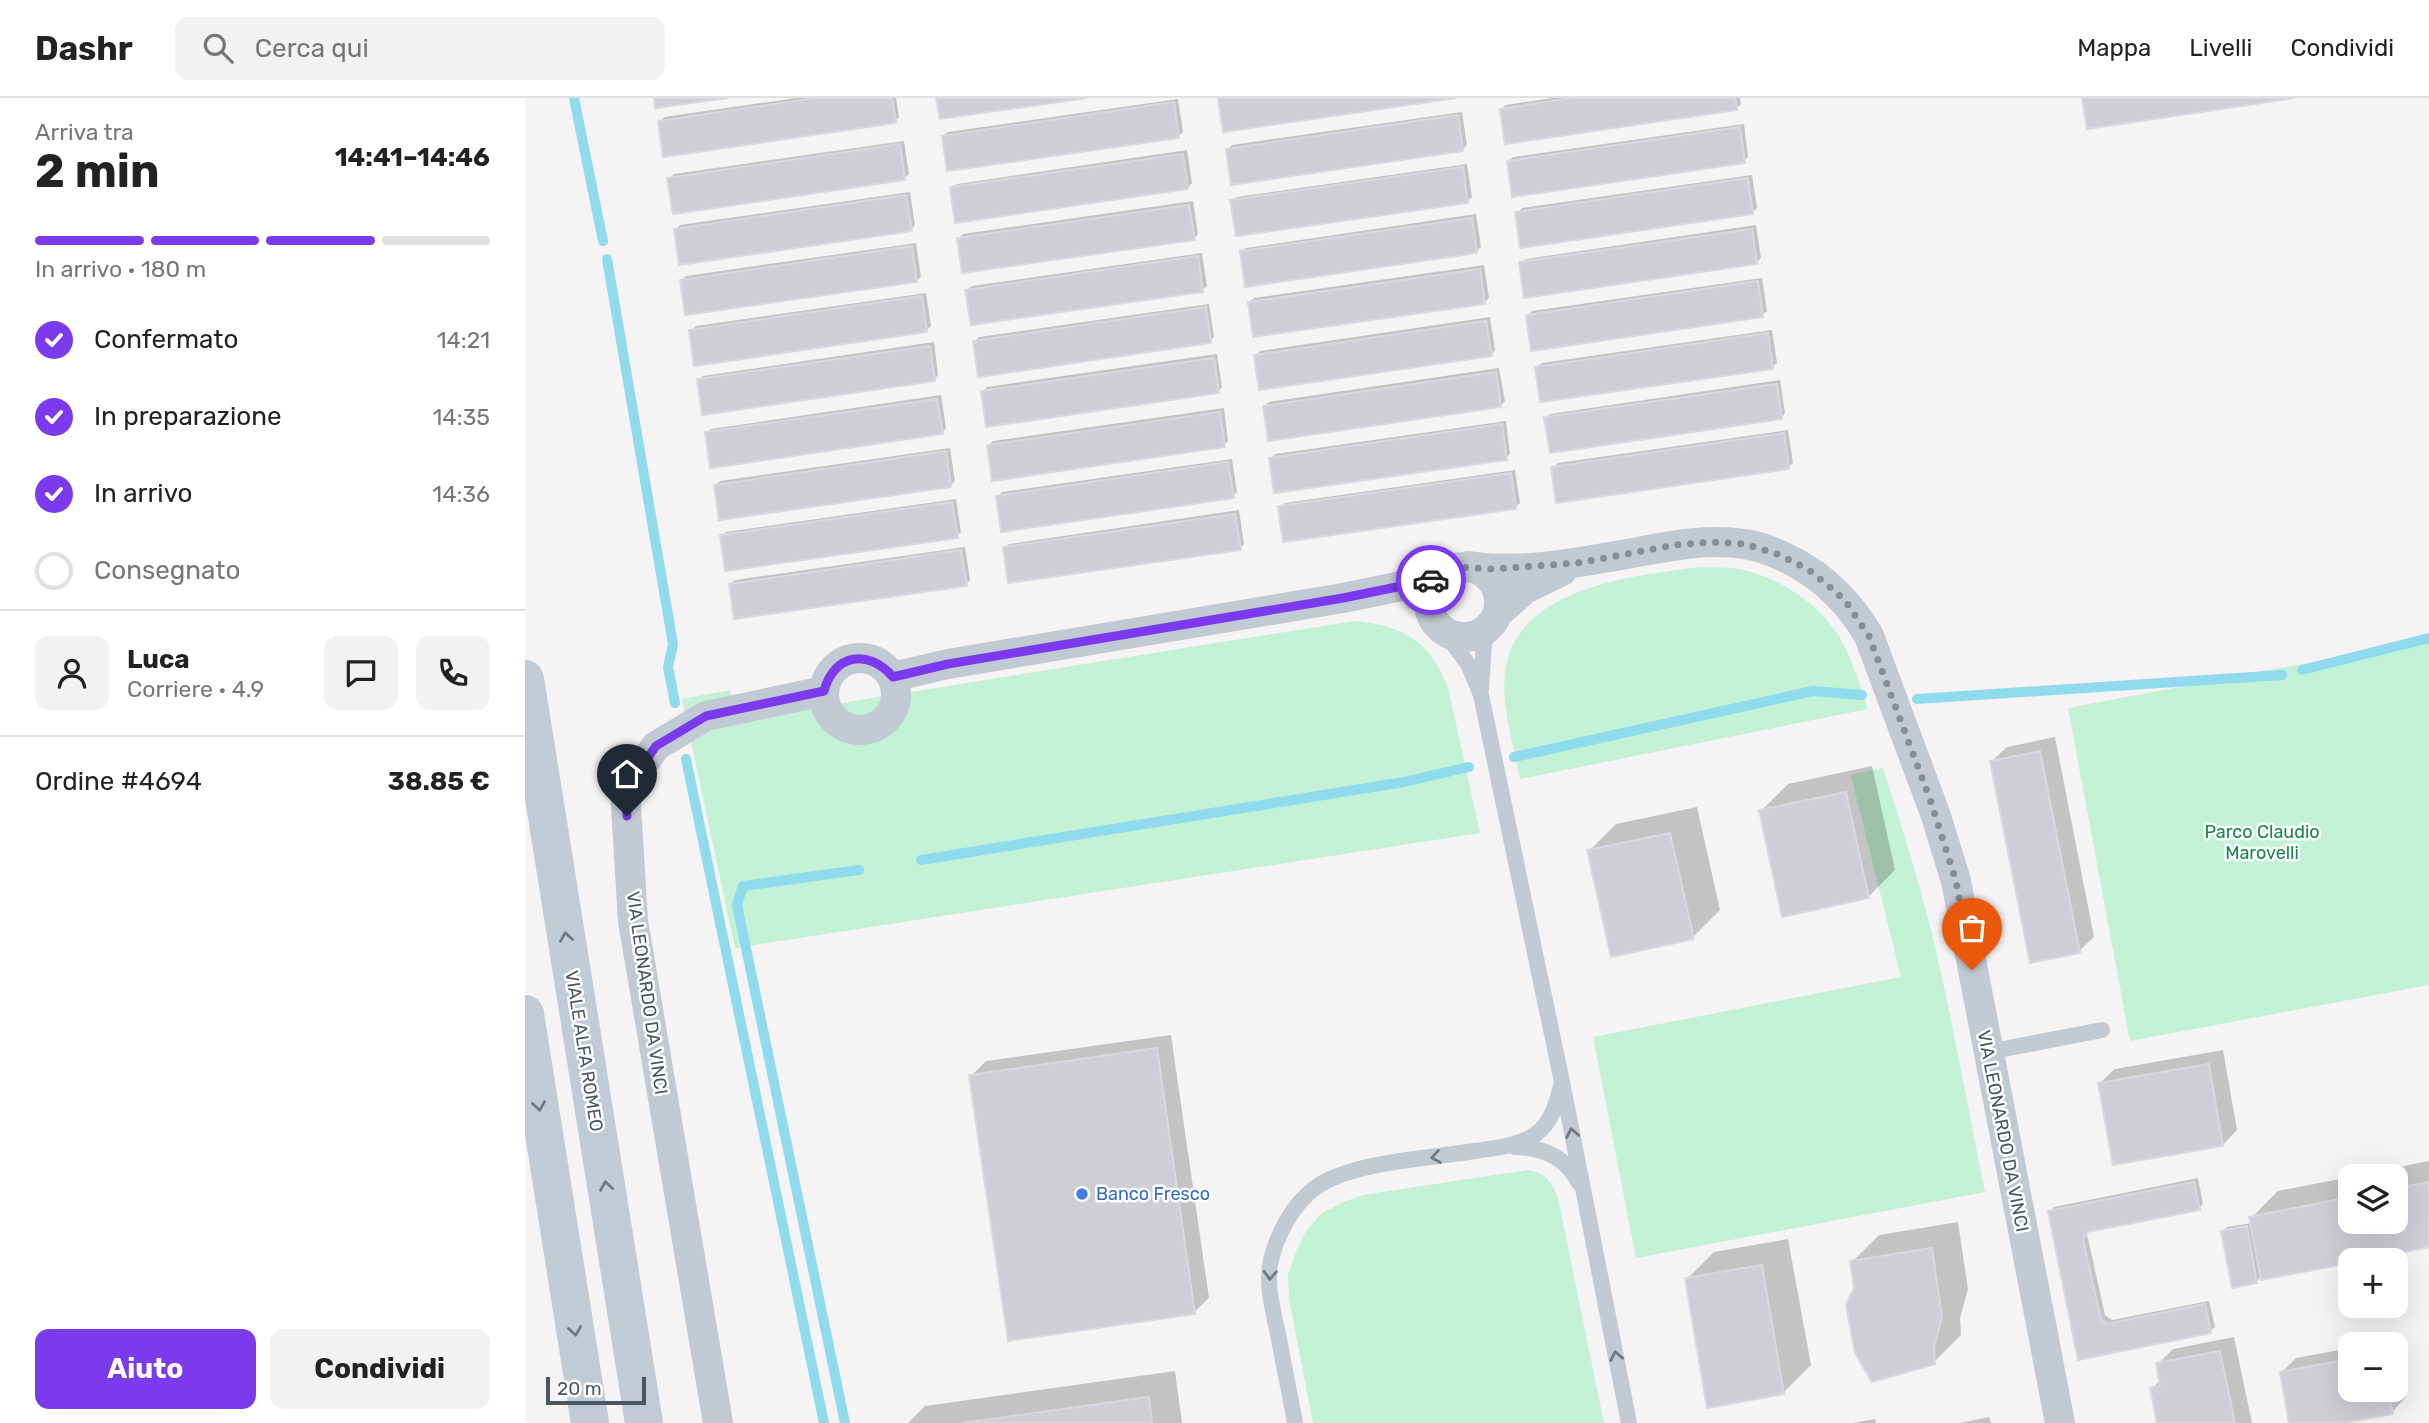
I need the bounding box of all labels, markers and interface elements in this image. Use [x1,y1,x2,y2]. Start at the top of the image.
search box [175,17,665,80]
text: Dashr [35,29,133,68]
icon: search [199,29,237,67]
text: Cerca qui [255,33,369,64]
text: Mappa [2077,34,2151,62]
text: Livelli [2189,34,2252,62]
text: Condividi [2290,34,2394,62]
text: Arriva tra [35,118,134,146]
text: 14:41–14:46 [335,142,490,173]
text: 2 min [35,144,160,199]
text: In arrivo · 180 m [35,255,206,283]
icon: check [35,321,73,359]
text: Confermato [94,324,238,355]
text: 14:21 [437,326,490,354]
icon: check [35,398,73,436]
text: In preparazione [94,401,282,432]
text: 14:35 [433,403,490,431]
icon: check [35,475,73,513]
text: In arrivo [94,478,192,509]
text: 14:36 [432,480,490,508]
courier [1396,545,1466,615]
text: Consegnato [94,555,240,586]
icon: car [1412,561,1450,599]
button: person [35,636,109,710]
button: chat [324,636,398,710]
button: phone [416,636,490,710]
text: Luca [127,644,190,675]
text: Corriere · 4.9 [127,675,264,703]
pin [597,744,657,816]
icon: home [608,755,646,793]
text: Ordine #4694 [35,766,202,797]
text: 38.85 € [388,766,490,797]
park label: Parco Claudio Marovelli [2204,821,2320,864]
street label: VIA LEONARDO DA VINCI [622,890,672,1096]
pin [1942,898,2002,970]
icon: bag [1953,909,1991,947]
one-way arrow [559,931,574,943]
street label: VIALE ALFA ROMEO [560,969,608,1133]
street label: VIA LEONARDO DA VINCI [1973,1028,2033,1234]
one-way arrow [532,1100,547,1112]
one-way arrow [1565,1127,1580,1139]
one-way arrow [1430,1149,1442,1164]
map controls [2338,1164,2408,1402]
button: layers [2338,1164,2408,1234]
one-way arrow [599,1180,614,1192]
place label: Banco Fresco [1096,1183,1210,1205]
marker: Banco Fresco [1074,1186,1090,1202]
button: + [2338,1248,2408,1318]
one-way arrow [1263,1270,1278,1281]
one-way arrow [567,1325,582,1337]
button: Aiuto [35,1329,256,1409]
button: Condividi [270,1329,490,1409]
button: − [2338,1332,2408,1402]
one-way arrow [1609,1350,1624,1362]
scale bar [546,1374,646,1406]
text: 20 m [557,1377,602,1400]

